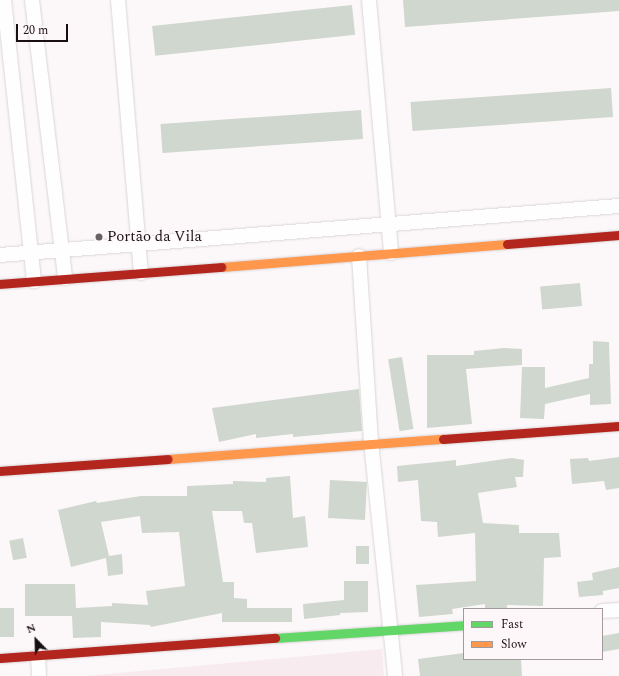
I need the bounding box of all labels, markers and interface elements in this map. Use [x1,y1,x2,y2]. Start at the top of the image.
scale bar [18,16,70,42]
text: 20 m [23,21,48,40]
place label: Portão da Vila [107,228,202,246]
marker: Portão da Vila [94,232,104,242]
legend [463,608,603,660]
text: Fast [501,615,523,634]
text: N [24,619,39,638]
north arrow [16,620,56,660]
text: Slow [501,635,526,654]

